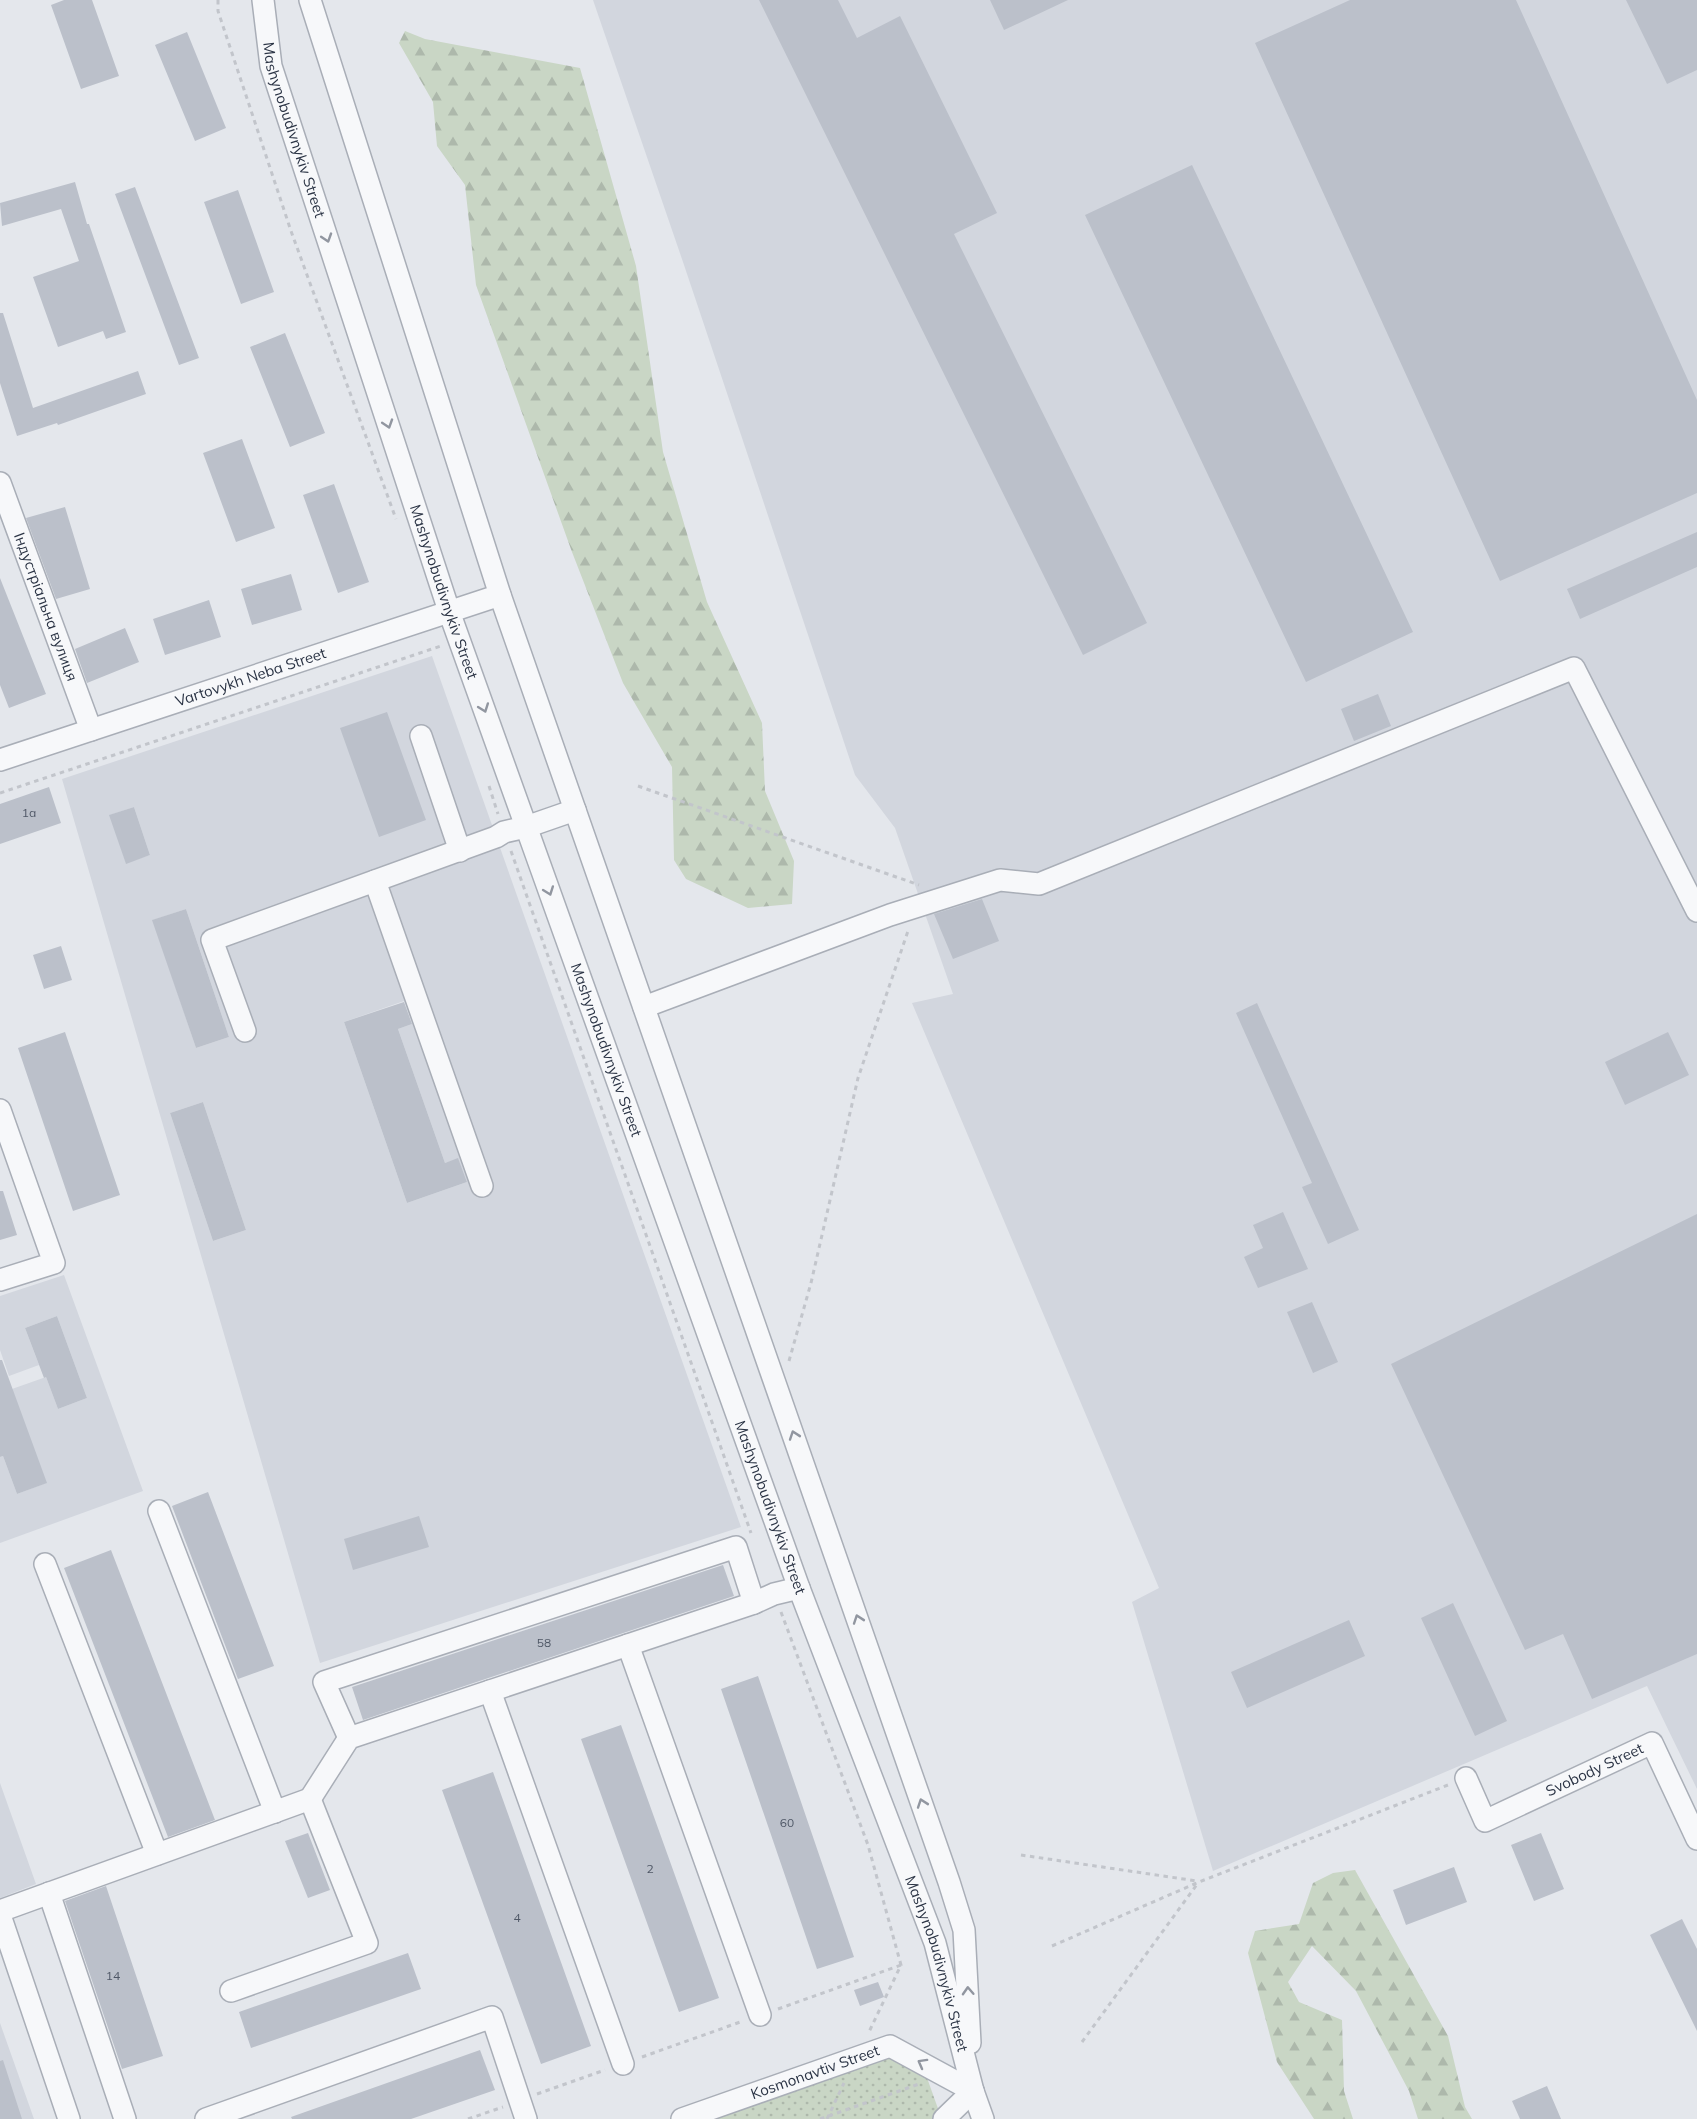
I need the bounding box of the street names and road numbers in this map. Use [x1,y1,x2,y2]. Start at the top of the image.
street label: Mashynobudivnykiv Street [259,41,330,220]
street label: Mashynobudivnykiv Street [406,502,482,682]
street label: Індустріальна вулиця [10,530,82,684]
street label: Vartovykh Neba Street [173,643,328,711]
street label: Mashynobudivnykiv Street [567,960,646,1139]
street label: Mashynobudivnykiv Street [731,1418,810,1597]
street label: Svobody Street [1542,1738,1646,1800]
street label: Mashynobudivnykiv Street [901,1873,972,2053]
street label: Kosmonavtiv Street [748,2040,882,2103]

